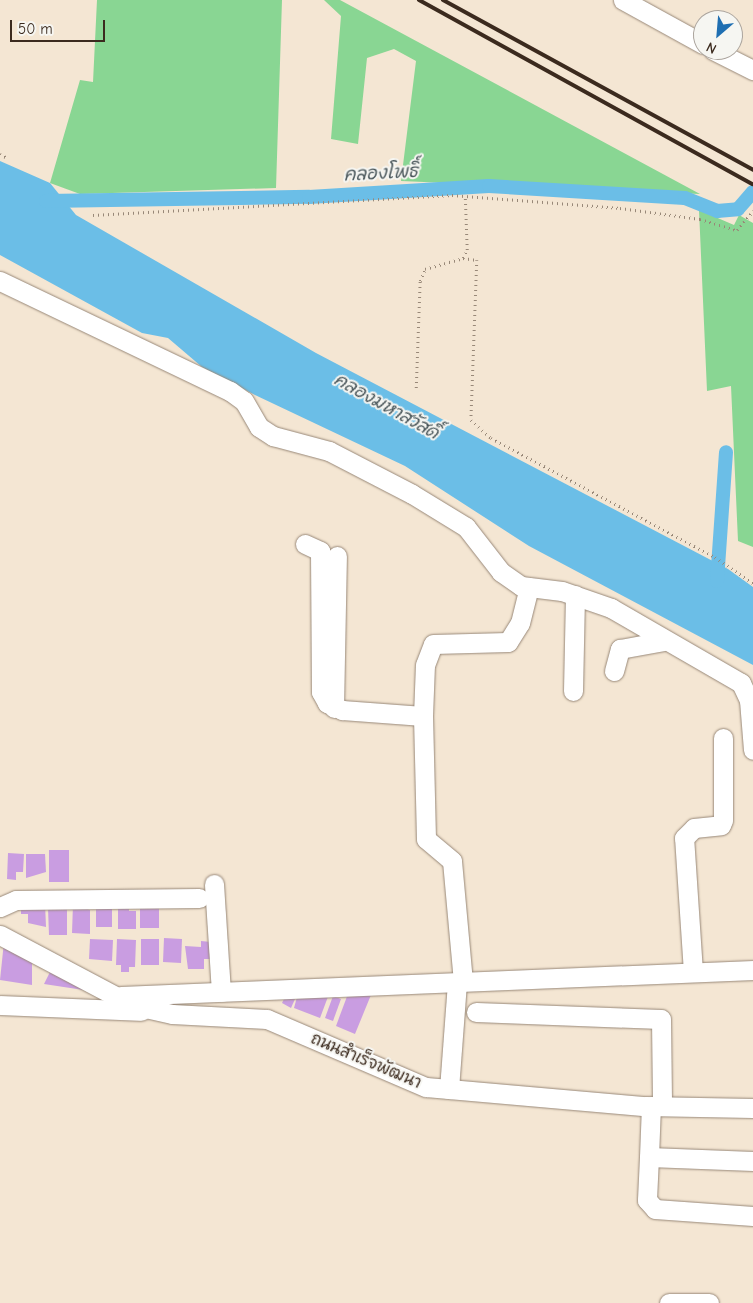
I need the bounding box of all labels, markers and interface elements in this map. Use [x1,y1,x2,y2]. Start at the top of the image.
scale bar [12,10,108,42]
north arrow [693,10,743,60]
text: 50 m [18,20,53,38]
text: N [703,38,719,58]
water label: คลองโพธิ์ [343,161,419,187]
water label: คลองมหาสวัสดิ์ [330,369,442,445]
street label: ถนนสำเร็จพัฒนา [308,1029,424,1093]

